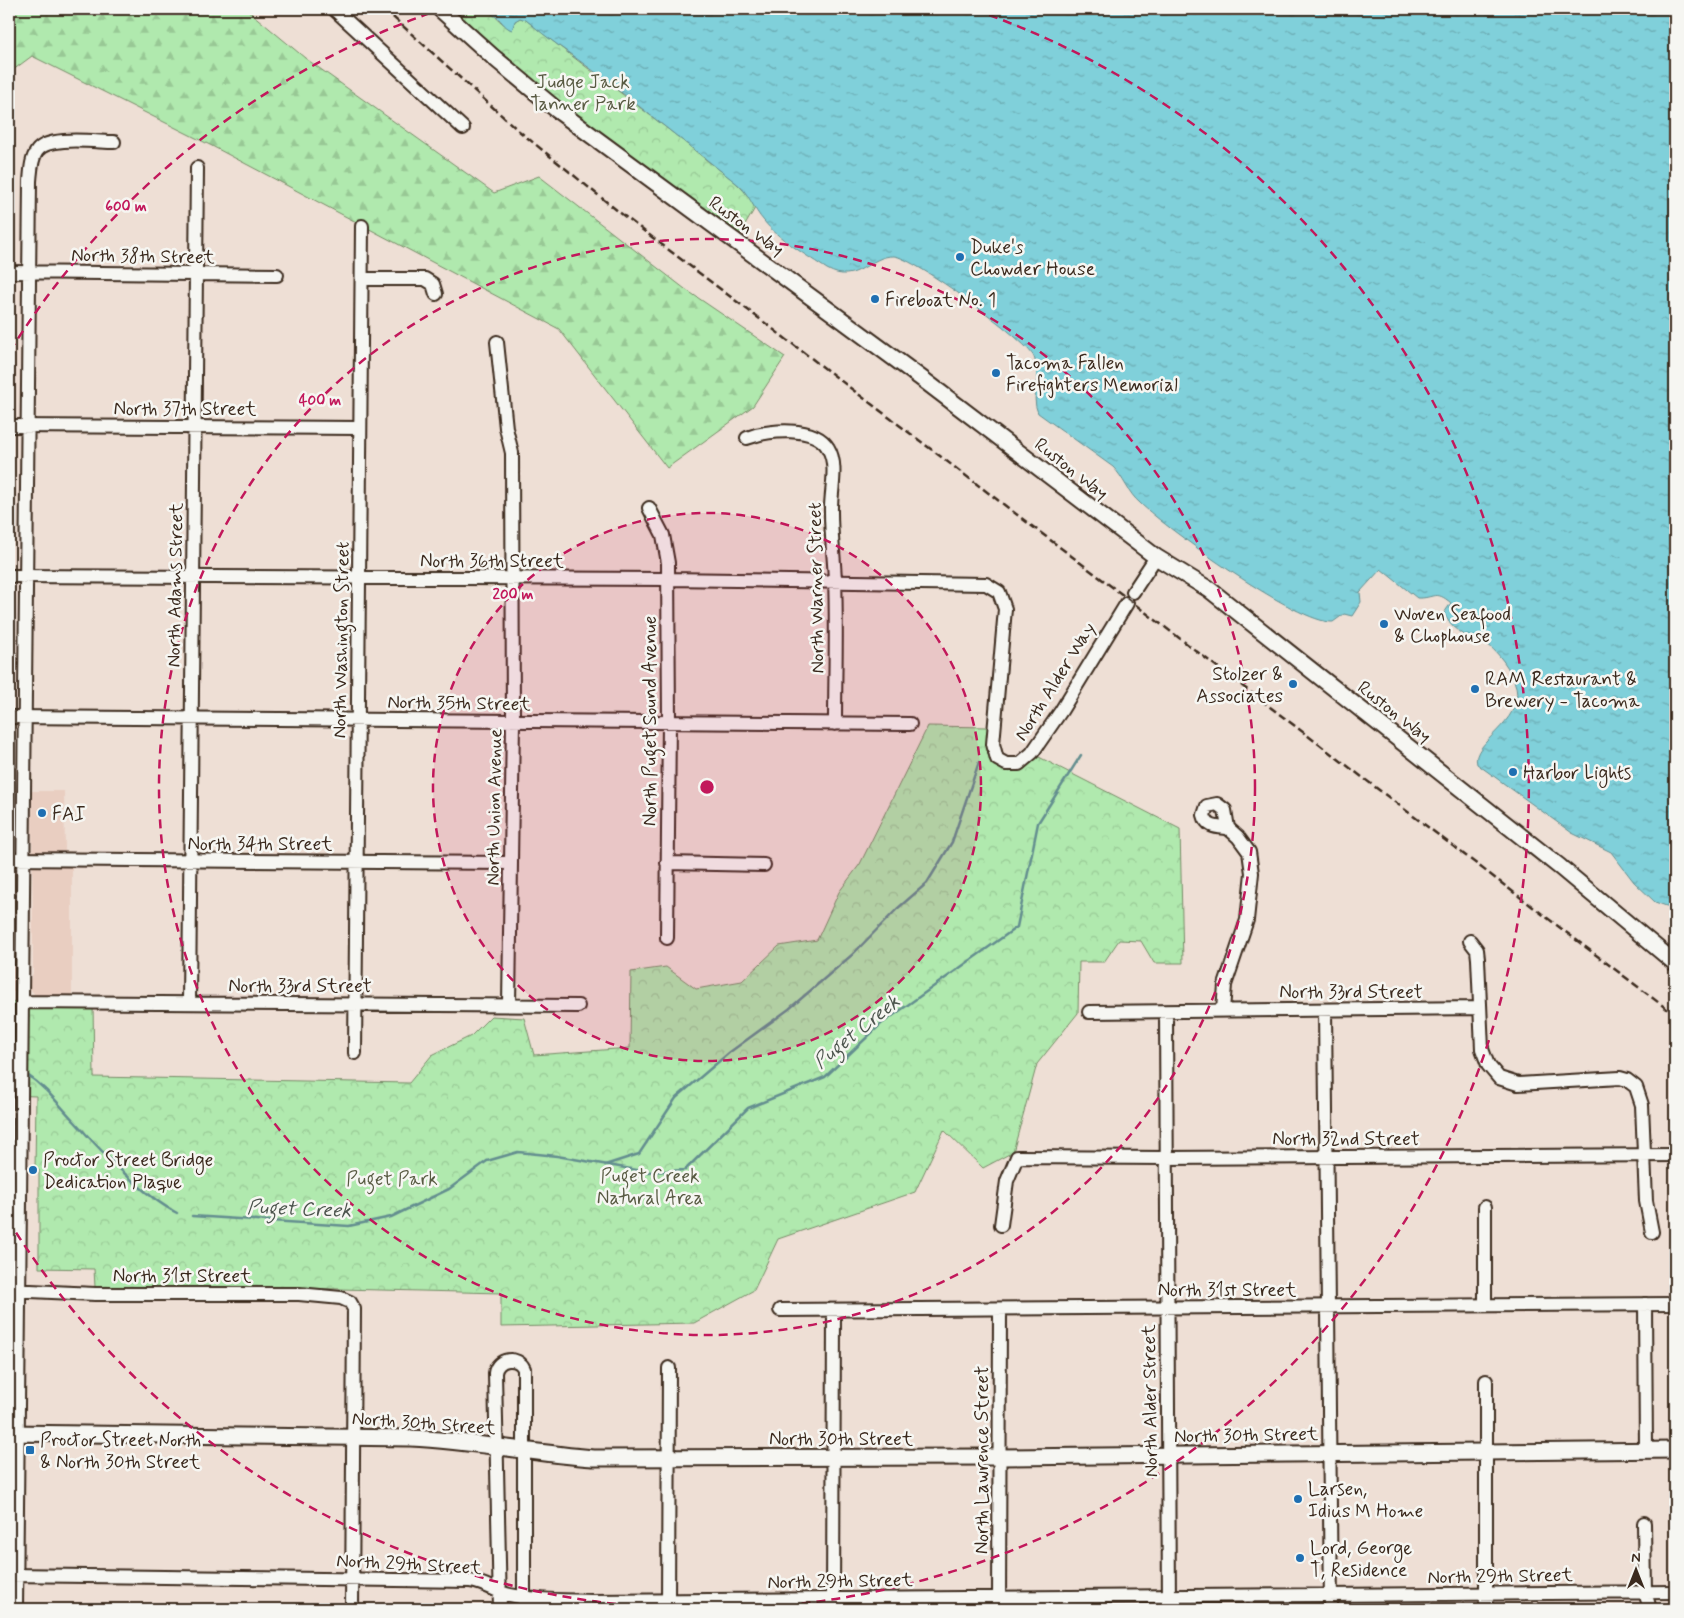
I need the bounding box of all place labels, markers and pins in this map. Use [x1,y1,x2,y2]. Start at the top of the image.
place label: Duke's Chowder House [970,235,1095,282]
marker: Duke's Chowder House [954,251,966,263]
place label: Fireboat No. 1 [885,288,996,313]
marker: Fireboat No. 1 [869,293,881,305]
place label: Tacoma Fallen Firefighters Memorial [1006,351,1178,399]
marker: Tacoma Fallen Firefighters Memorial [990,367,1002,379]
place label: Woven Seafood & Chophouse [1394,602,1511,649]
marker: Woven Seafood & Chophouse [1378,618,1390,630]
place label: Stolzer & Associates [1196,662,1283,709]
place label: RAM Restaurant & Brewery - Tacoma [1485,667,1640,714]
marker: Stolzer & Associates [1287,678,1299,690]
marker: RAM Restaurant & Brewery - Tacoma [1469,683,1481,695]
place label: Harbor Lights [1523,761,1631,788]
marker: Harbor Lights [1507,766,1519,778]
centre of rings [698,778,716,796]
place label: FAI [52,802,86,827]
marker: FAI [36,807,48,819]
place label: Proctor Street Bridge Dedication Plaque [43,1148,213,1195]
marker: Proctor Street Bridge Dedication Plaque [27,1164,39,1176]
place label: Proctor Street North & North 30th Street [40,1428,201,1475]
marker: Proctor Street North & North 30th Street [24,1444,36,1456]
place label: Larsen, Idius M Home [1308,1477,1423,1524]
marker: Larsen, Idius M Home [1292,1493,1304,1505]
place label: Lord, George T, Residence [1310,1536,1412,1583]
marker: Lord, George T, Residence [1294,1552,1306,1564]

